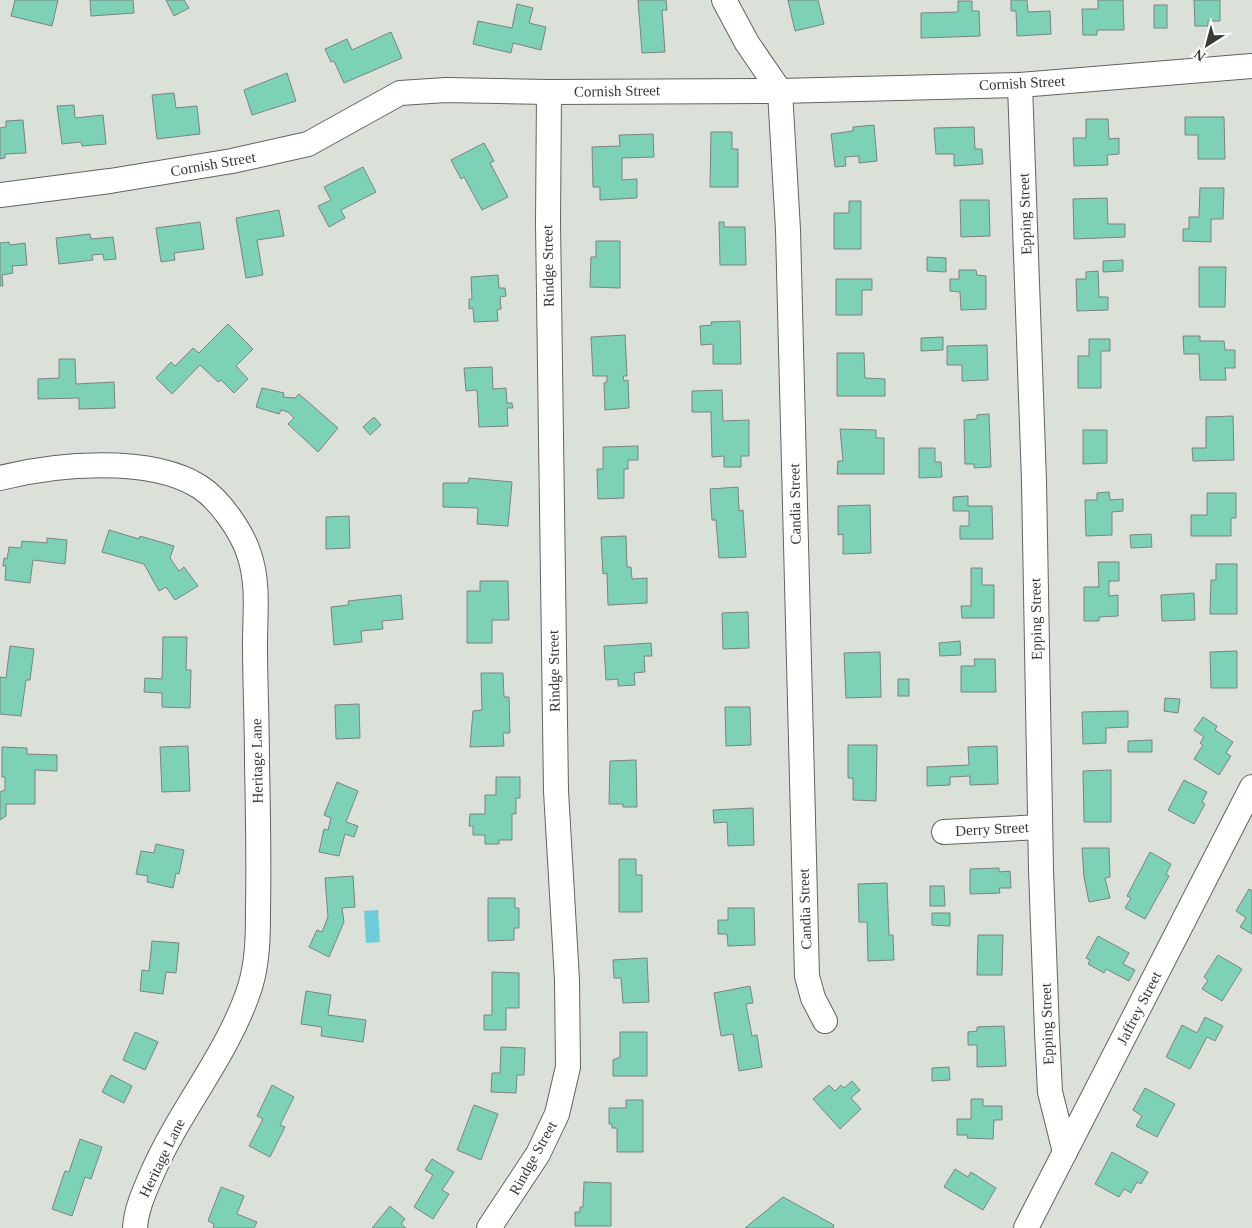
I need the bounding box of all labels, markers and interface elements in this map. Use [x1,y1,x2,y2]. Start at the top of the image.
north arrow [1182,20,1232,70]
text: N [1191,46,1208,64]
street label: Cornish Street [979,73,1066,93]
street label: Cornish Street [574,82,661,100]
street label: Cornish Street [169,148,258,179]
street label: Epping Street [1016,172,1034,255]
street label: Rindge Street [539,224,557,307]
street label: Candia Street [786,462,804,545]
street label: Epping Street [1027,577,1045,660]
street label: Rindge Street [545,629,563,712]
street label: Heritage Lane [248,718,266,804]
street label: Derry Street [955,819,1030,839]
street label: Candia Street [796,867,814,950]
street label: Jaffrey Street [1114,968,1165,1047]
street label: Epping Street [1038,982,1056,1065]
street label: Heritage Lane [136,1116,188,1200]
street label: Rindge Street [506,1118,560,1198]

